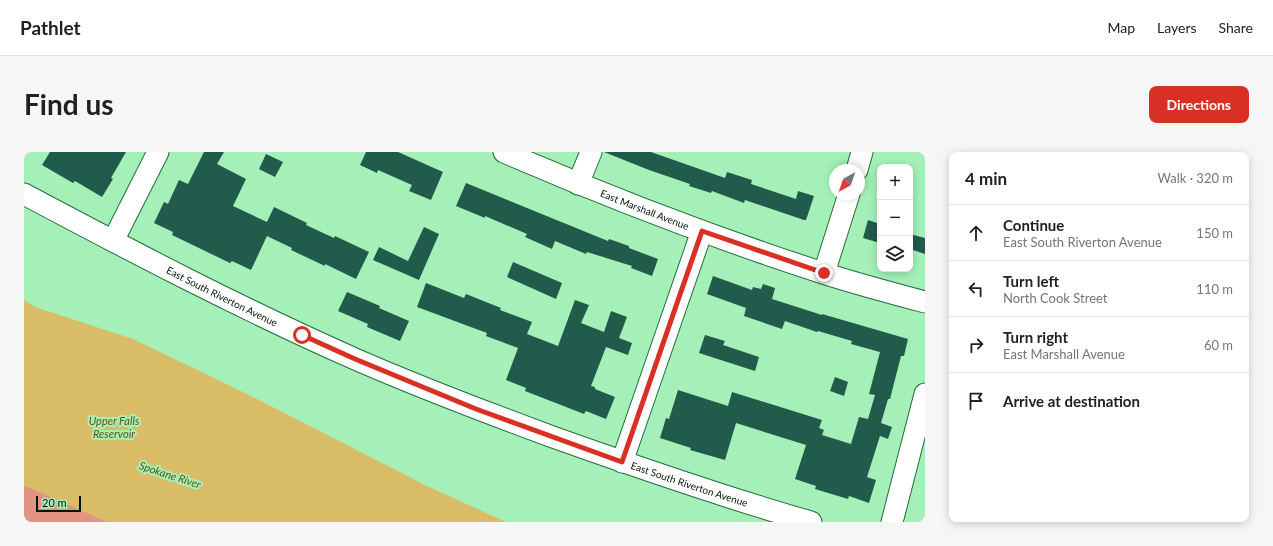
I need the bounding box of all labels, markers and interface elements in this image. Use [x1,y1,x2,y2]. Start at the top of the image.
text: Pathlet [20,16,81,39]
text: Map [1107,19,1135,36]
text: Layers [1157,19,1197,36]
text: Share [1219,19,1253,36]
button: Directions [1149,86,1249,123]
text: Find us [24,87,114,121]
north arrow [829,164,865,200]
map controls [877,164,913,272]
button: + [877,164,913,200]
text: 4 min [965,168,1007,189]
text: Walk · 320 m [1157,170,1233,186]
street label: East Marshall Avenue [599,187,691,232]
button: − [877,200,913,236]
text: Continue [1003,216,1064,234]
icon: ahead [965,222,987,244]
text: 150 m [1196,225,1233,241]
text: East South Riverton Avenue [1003,234,1162,250]
button: layers [877,236,913,272]
street label: East South Riverton Avenue [165,264,280,329]
route end [815,264,833,282]
text: Turn left [1003,272,1059,290]
icon: left [965,278,987,300]
text: 110 m [1196,281,1233,297]
text: North Cook Street [1003,290,1108,306]
route start [293,326,311,344]
text: Turn right [1003,328,1068,346]
icon: right [965,334,987,356]
text: 60 m [1204,337,1233,353]
text: East Marshall Avenue [1003,346,1125,362]
icon: arrive [965,390,987,412]
text: Arrive at destination [1003,392,1140,410]
water label: Upper Falls Reservoir [89,414,140,440]
water label: Spokane River [138,458,203,491]
street label: East South Riverton Avenue [629,459,749,509]
scale bar [36,494,81,513]
text: 20 m [42,496,67,509]

